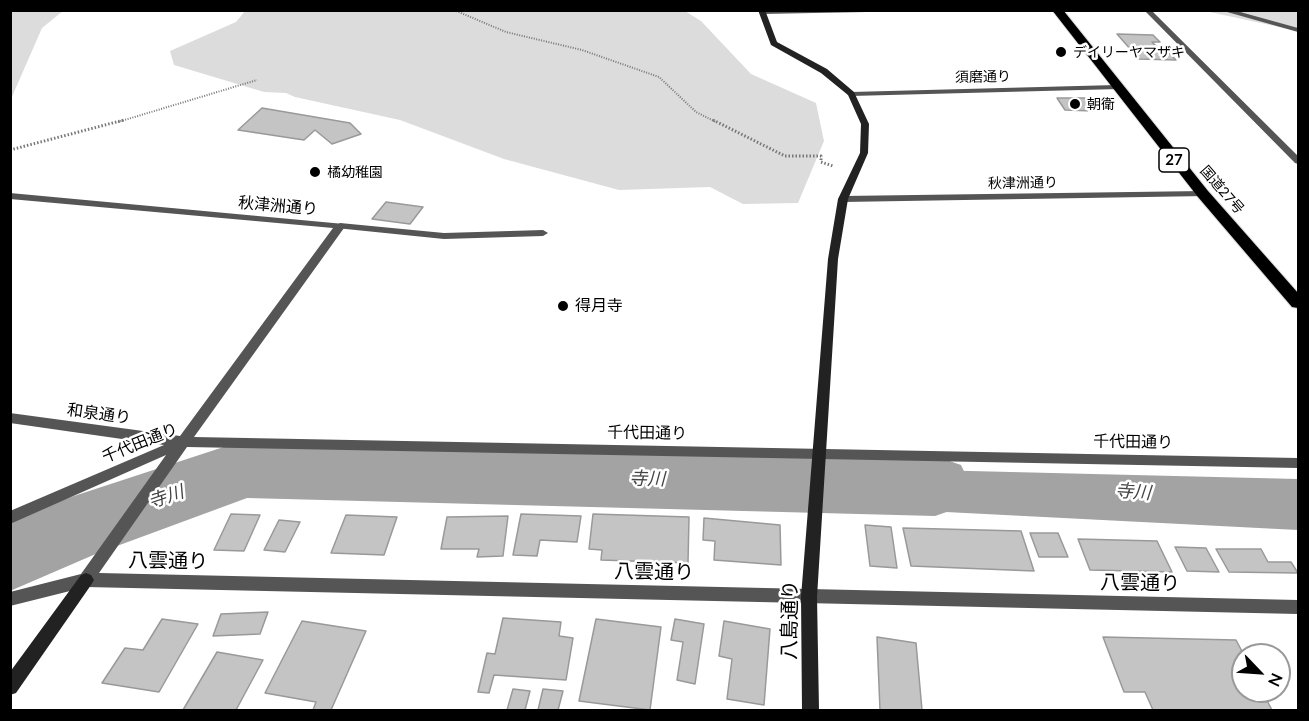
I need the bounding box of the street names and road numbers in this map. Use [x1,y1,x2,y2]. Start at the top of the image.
street label: 須磨通り [955,68,1011,86]
road number: 27 [1159,148,1189,172]
street label: 国道27号 [1197,163,1247,217]
street label: 秋津洲通り [988,174,1058,192]
street label: 秋津洲通り [237,193,319,219]
street label: 和泉通り [66,400,132,428]
street label: 千代田通り [99,419,181,467]
street label: 千代田通り [607,423,687,443]
street label: 千代田通り [1093,432,1173,452]
street label: 八雲通り [128,548,208,574]
street label: 八雲通り [614,559,694,585]
street label: 八雲通り [1100,570,1180,596]
street label: 八島通り [777,580,803,660]

